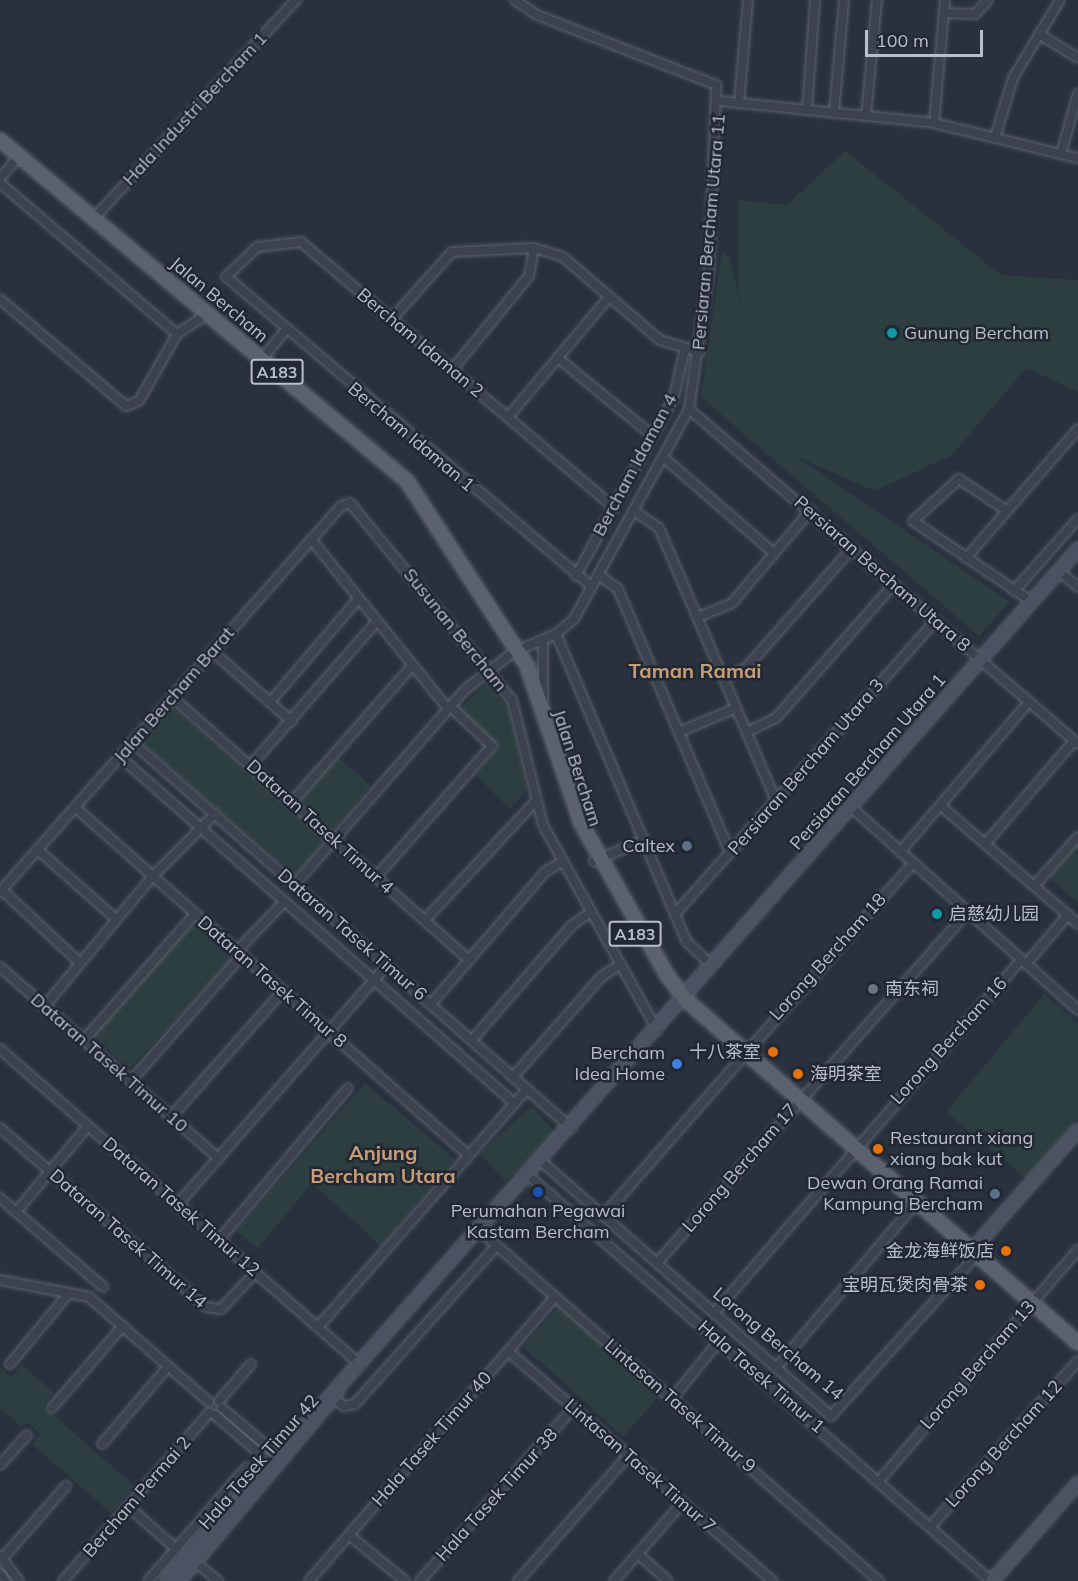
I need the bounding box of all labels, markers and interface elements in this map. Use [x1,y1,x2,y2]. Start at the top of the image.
scale bar [868,18,986,56]
street label: Hala Industri Bercham 1 [118,28,272,190]
text: 100 m [876,29,929,52]
street label: Persiaran Bercham Utara 11 [688,113,730,351]
street label: Jalan Bercham [165,253,273,347]
street label: Bercham Idaman 2 [352,284,488,402]
place label: Gunung Bercham [904,322,1049,344]
marker: Gunung Bercham [885,326,899,340]
road number: A183 [250,359,304,385]
street label: Bercham Idaman 1 [343,378,479,496]
street label: Bercham Idaman 4 [588,390,682,540]
street label: Persiaran Bercham Utara 8 [790,492,974,656]
street label: Susunan Bercham [399,564,511,696]
street label: Jalan Bercham Barat [109,623,239,767]
district label: Taman Ramai [628,658,762,682]
street label: Persiaran Bercham Utara 1 [786,670,950,854]
street label: Persiaran Bercham Utara 3 [724,675,888,859]
street label: Jalan Bercham [548,707,606,829]
street label: Dataran Tasek Timur 4 [242,755,398,899]
place label: Caltex [622,835,675,857]
marker: Caltex [680,839,694,853]
street label: Dataran Tasek Timur 6 [273,864,431,1006]
street label: Lorong Bercham 18 [765,889,891,1025]
place label: 启慈幼儿园 [949,903,1039,925]
marker: 启慈幼儿园 [930,907,944,921]
street label: Dataran Tasek Timur 8 [193,911,351,1053]
road number: A183 [608,921,662,947]
street label: Lorong Bercham 16 [886,973,1012,1109]
place label: 南东祠 [885,978,939,1000]
marker: 南东祠 [866,982,880,996]
street label: Dataran Tasek Timur 10 [26,989,192,1137]
place label: 十八茶室 [689,1041,761,1063]
place label: Bercham Idea Home [575,1043,665,1086]
marker: 十八茶室 [766,1045,780,1059]
marker: Bercham Idea Home [670,1057,684,1071]
place label: 海明茶室 [810,1063,882,1085]
marker: 海明茶室 [791,1067,805,1081]
street label: Lorong Bercham 17 [678,1099,802,1237]
place label: Restaurant xiang xiang bak kut [890,1128,1033,1170]
street label: Dataran Tasek Timur 12 [98,1133,264,1281]
district label: Anjung Bercham Utara [310,1141,456,1188]
marker: Restaurant xiang xiang bak kut [871,1142,885,1156]
street label: Dataran Tasek Timur 14 [45,1165,211,1313]
place label: Dewan Orang Ramai Kampung Bercham [807,1173,983,1216]
marker: Perumahan Pegawai Kastam Bercham [531,1185,545,1199]
marker: Dewan Orang Ramai Kampung Bercham [988,1187,1002,1201]
place label: Perumahan Pegawai Kastam Bercham [451,1201,625,1244]
place label: 金龙海鲜饭店 [886,1240,994,1262]
marker: 金龙海鲜饭店 [999,1244,1013,1258]
place label: 宝明瓦煲肉骨茶 [842,1274,968,1296]
marker: 宝明瓦煲肉骨茶 [973,1278,987,1292]
street label: Lorong Bercham 14 [708,1283,848,1405]
street label: Lorong Bercham 13 [916,1296,1040,1434]
street label: Hala Tasek Timur 1 [693,1316,829,1438]
street label: Lintasan Tasek Timur 9 [600,1335,760,1477]
street label: Hala Tasek Timur 40 [368,1367,496,1511]
street label: Lorong Bercham 12 [941,1376,1067,1512]
street label: Hala Tasek Timur 42 [195,1390,323,1534]
street label: Lintasan Tasek Timur 7 [560,1395,720,1537]
street label: Hala Tasek Timur 38 [432,1424,562,1566]
street label: Bercham Permai 2 [79,1432,195,1562]

